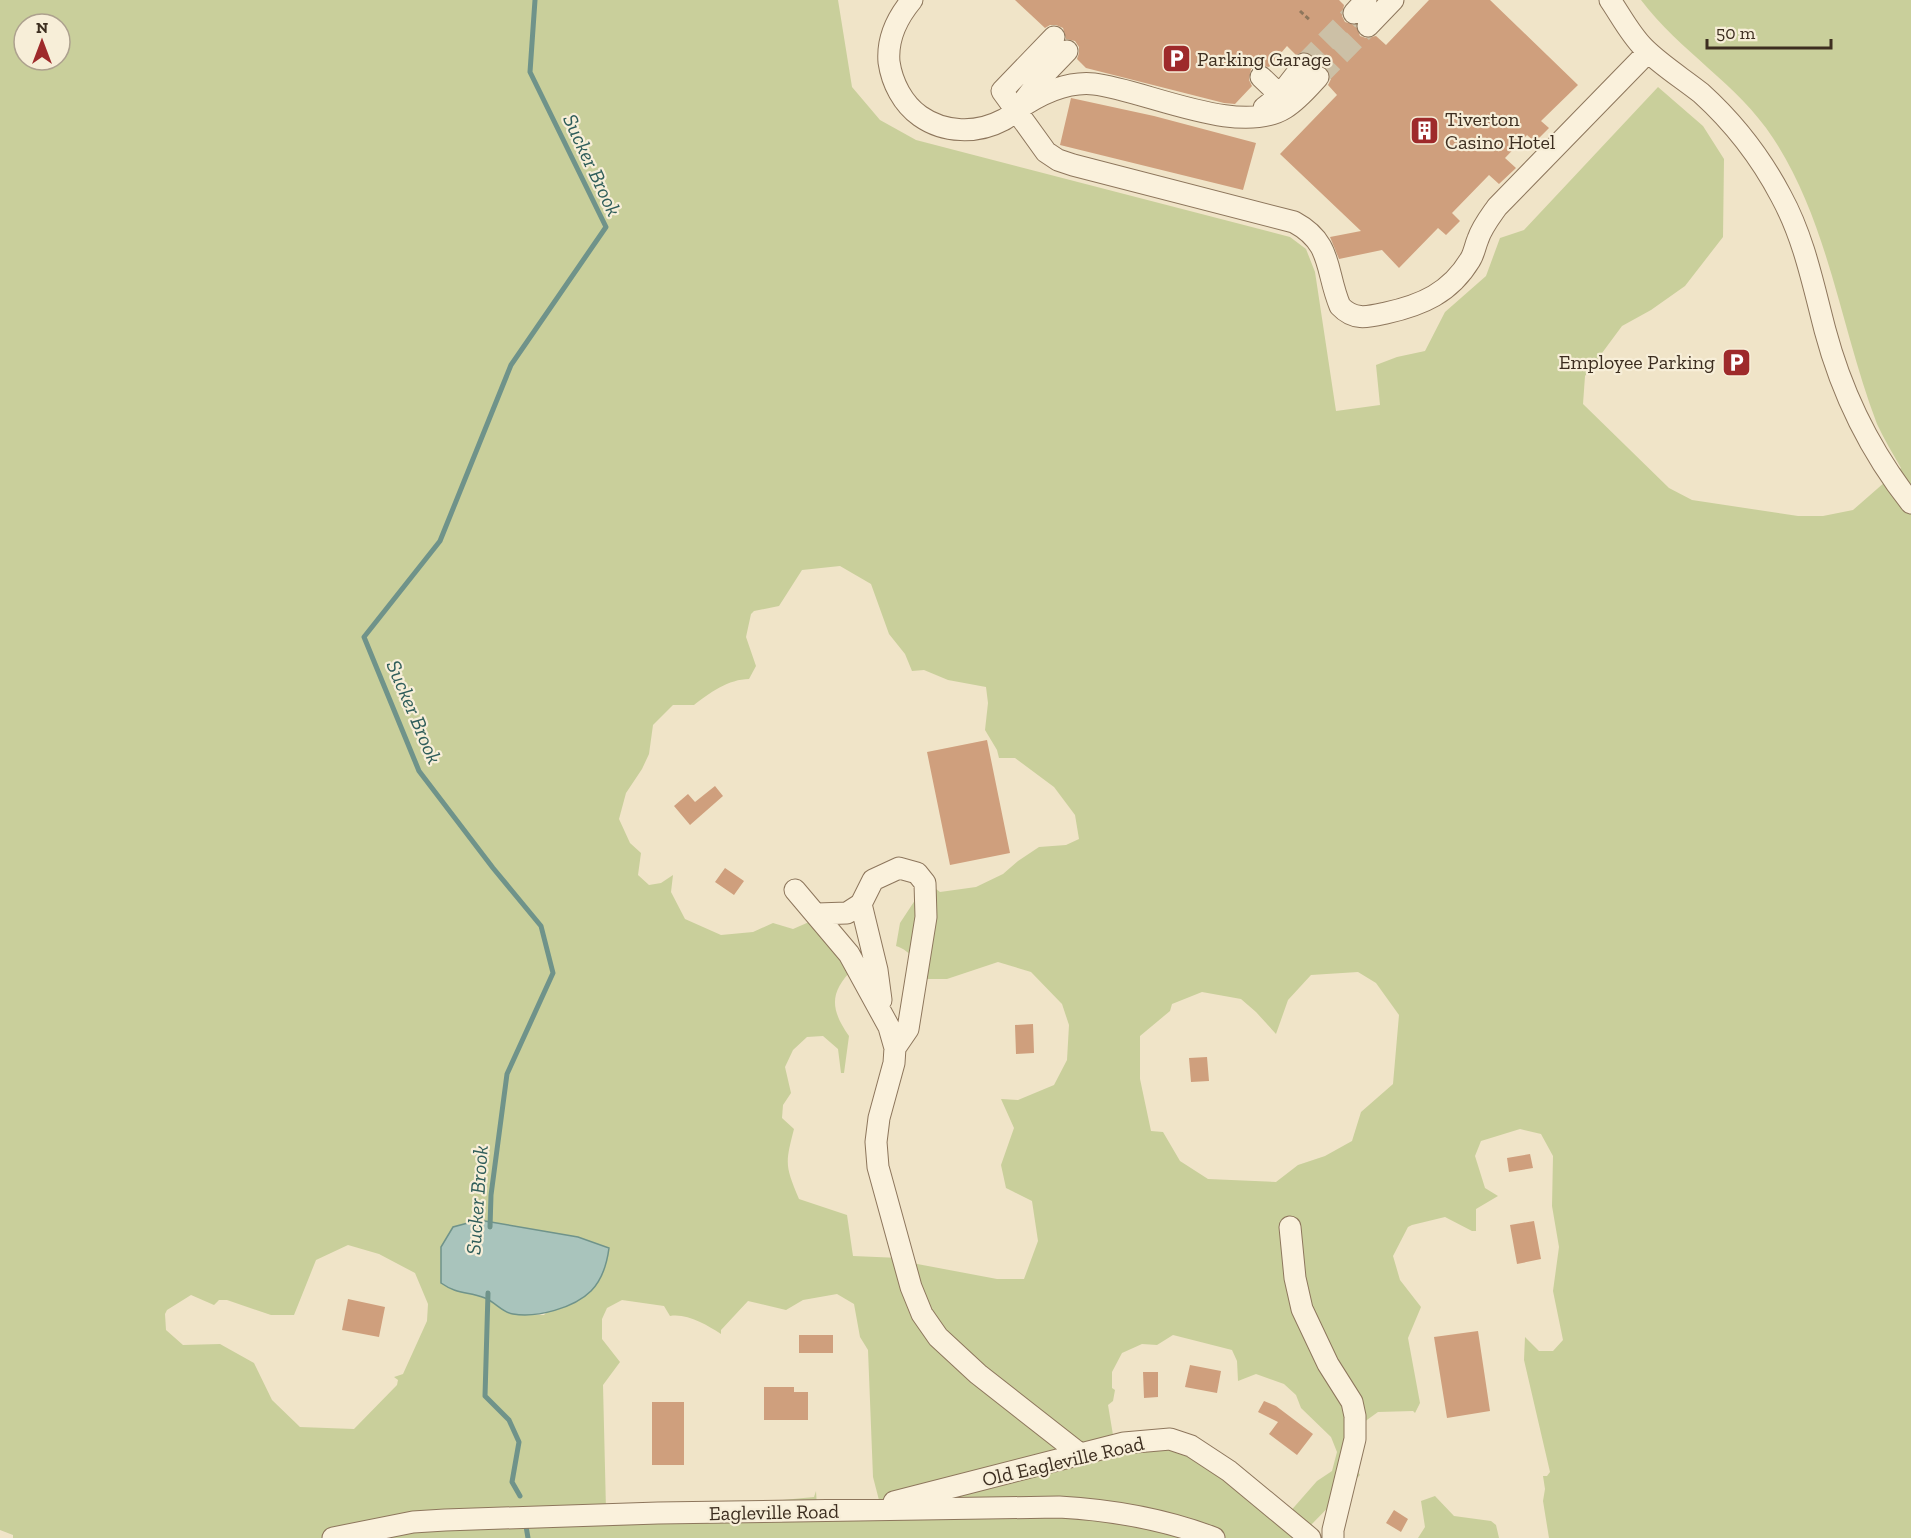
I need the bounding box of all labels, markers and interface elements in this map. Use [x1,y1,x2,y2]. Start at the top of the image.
north arrow [12,12,72,72]
scale bar [1707,12,1832,50]
text: N [36,18,48,37]
text: 50 m [1716,22,1756,44]
parking icon: Parking Garage [1160,43,1192,75]
place label: Parking Garage [1197,47,1331,71]
place label: Tiverton Casino Hotel [1445,107,1555,154]
water label: Sucker Brook [558,110,627,220]
building icon: Tiverton Casino Hotel [1408,115,1440,147]
parking icon: Employee Parking [1720,346,1752,378]
place label: Employee Parking [1559,350,1715,374]
water label: Sucker Brook [381,656,447,767]
water label: Sucker Brook [460,1144,493,1256]
street label: Old Eagleville Road [980,1431,1146,1491]
street label: Eagleville Road [709,1499,839,1525]

